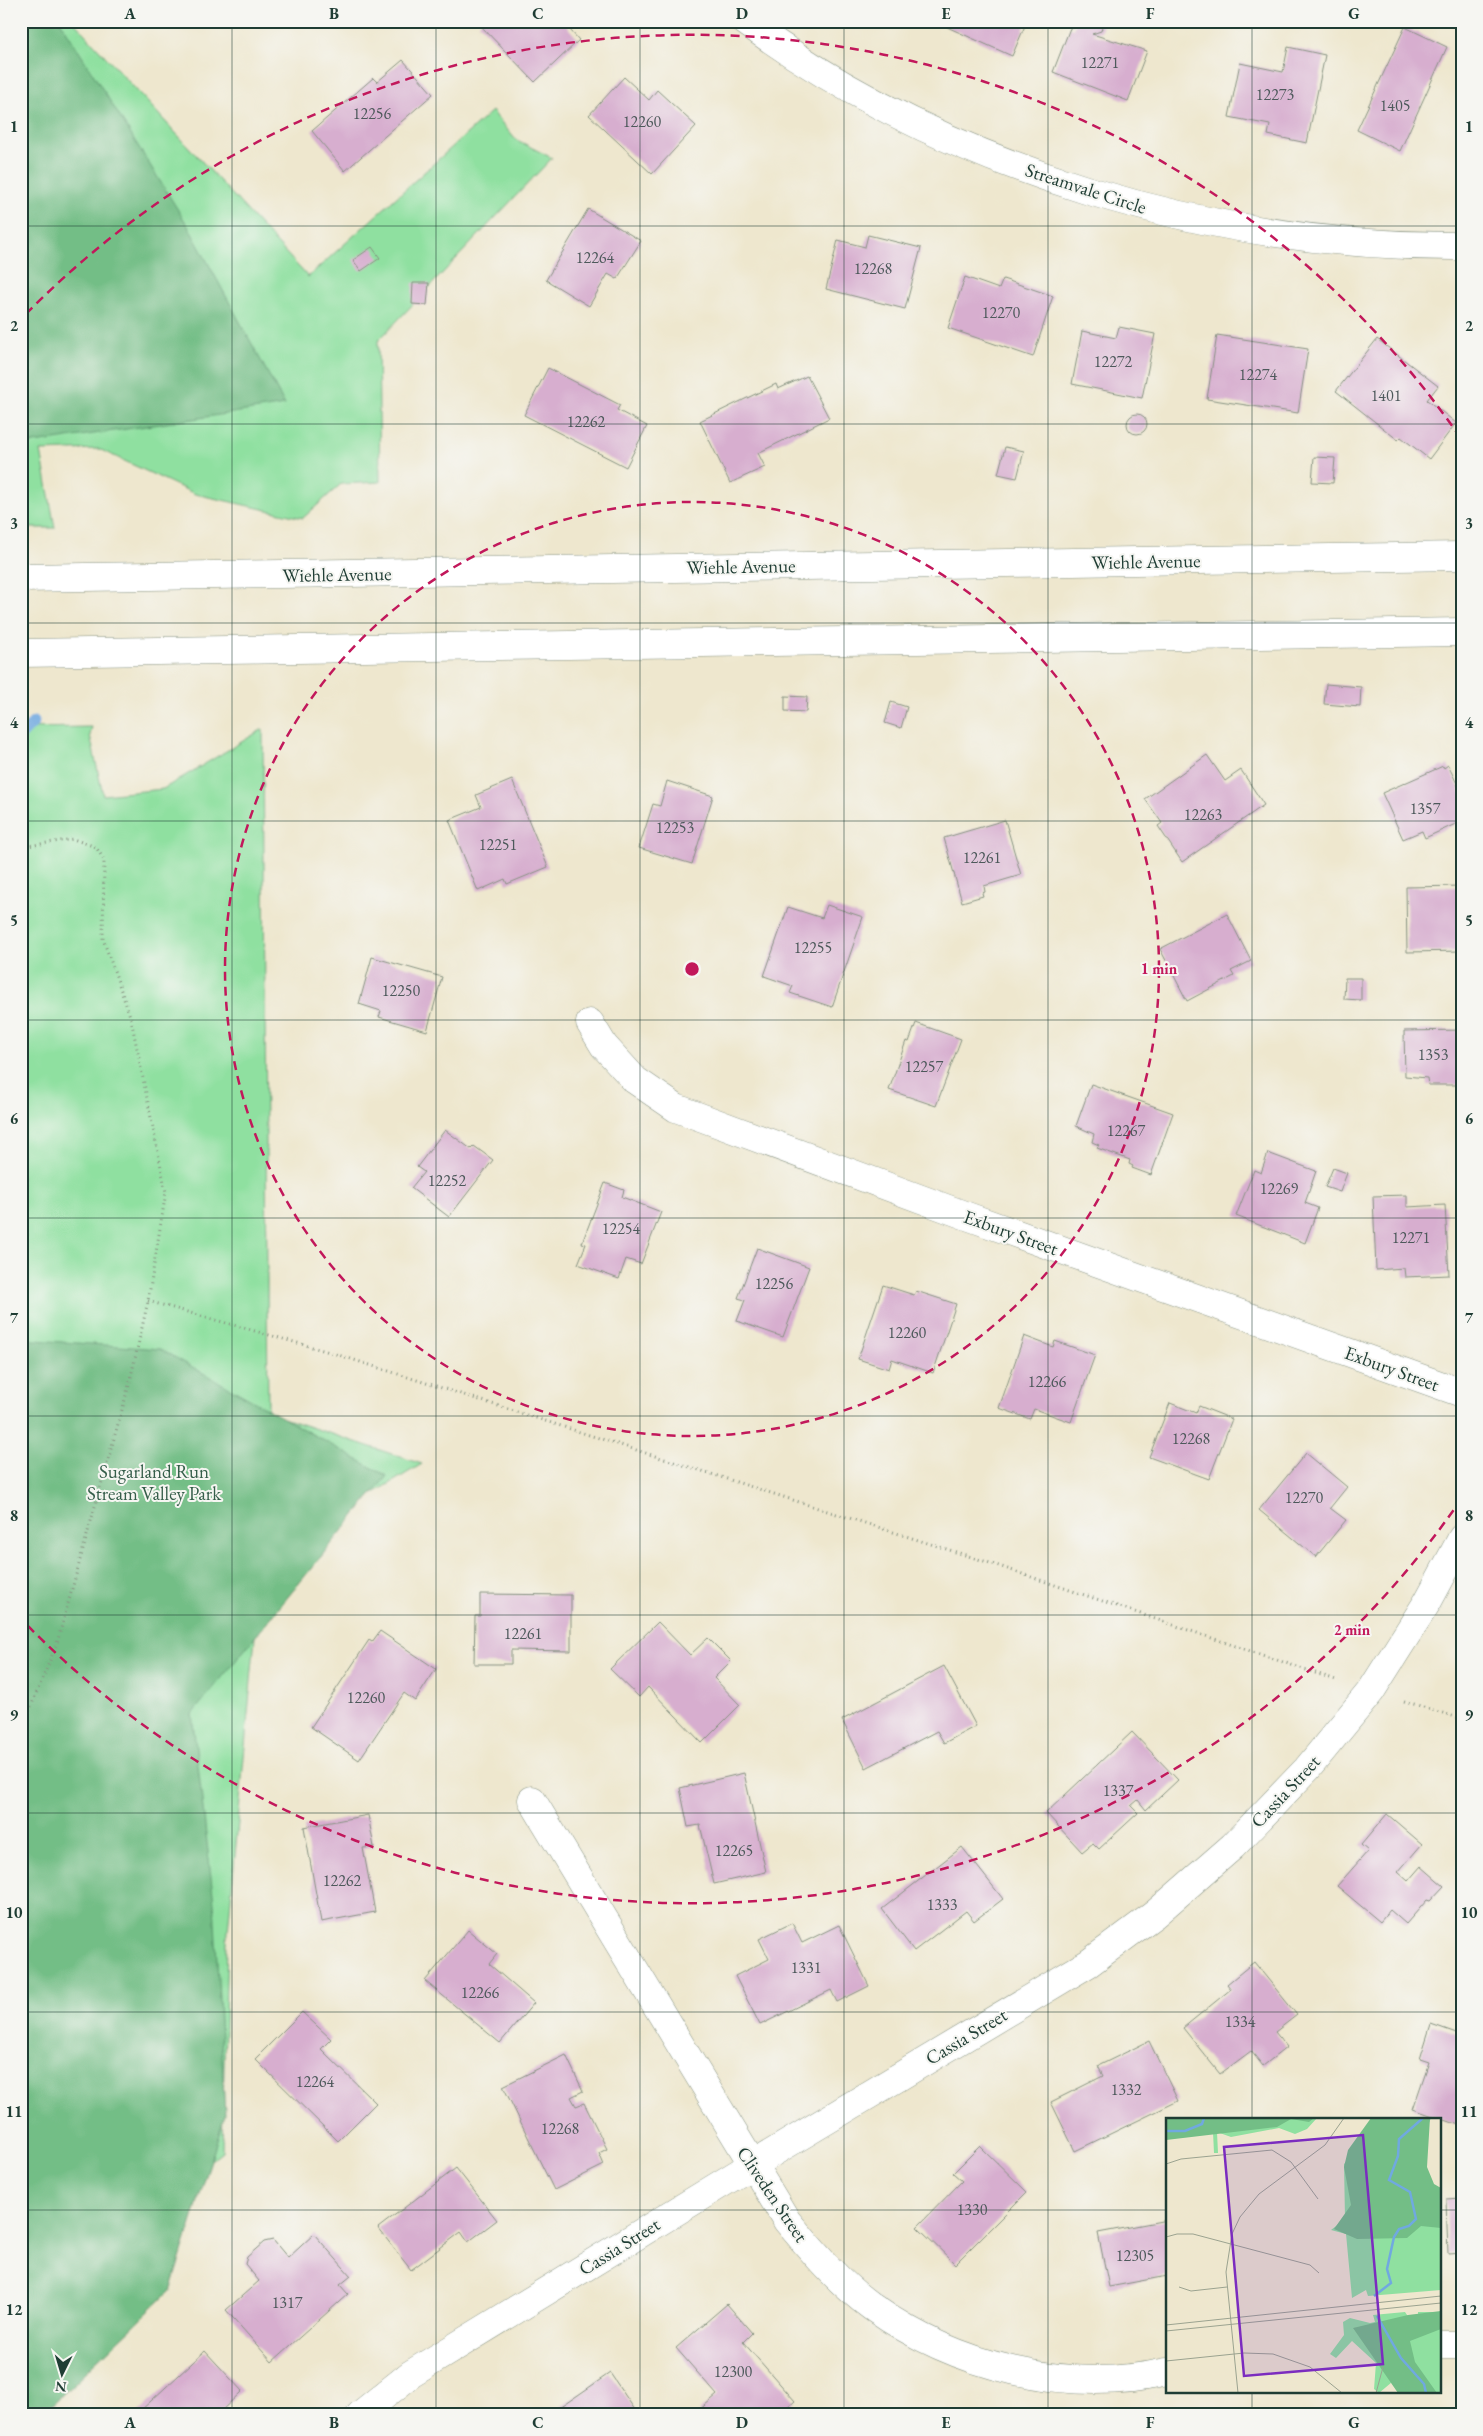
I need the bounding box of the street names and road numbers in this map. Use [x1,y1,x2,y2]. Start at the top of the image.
street label: Streamvale Circle [1022,157,1150,220]
street label: Wiehle Avenue [1091,548,1201,575]
street label: Wiehle Avenue [686,553,796,580]
street label: Wiehle Avenue [282,561,392,588]
street label: Exbury Street [960,1204,1062,1261]
street label: Exbury Street [1341,1340,1443,1397]
street label: Cassia Street [1245,1749,1326,1833]
street label: Cassia Street [921,2002,1012,2071]
street label: Cliveden Street [731,2142,814,2247]
street label: Cassia Street [574,2212,665,2281]

